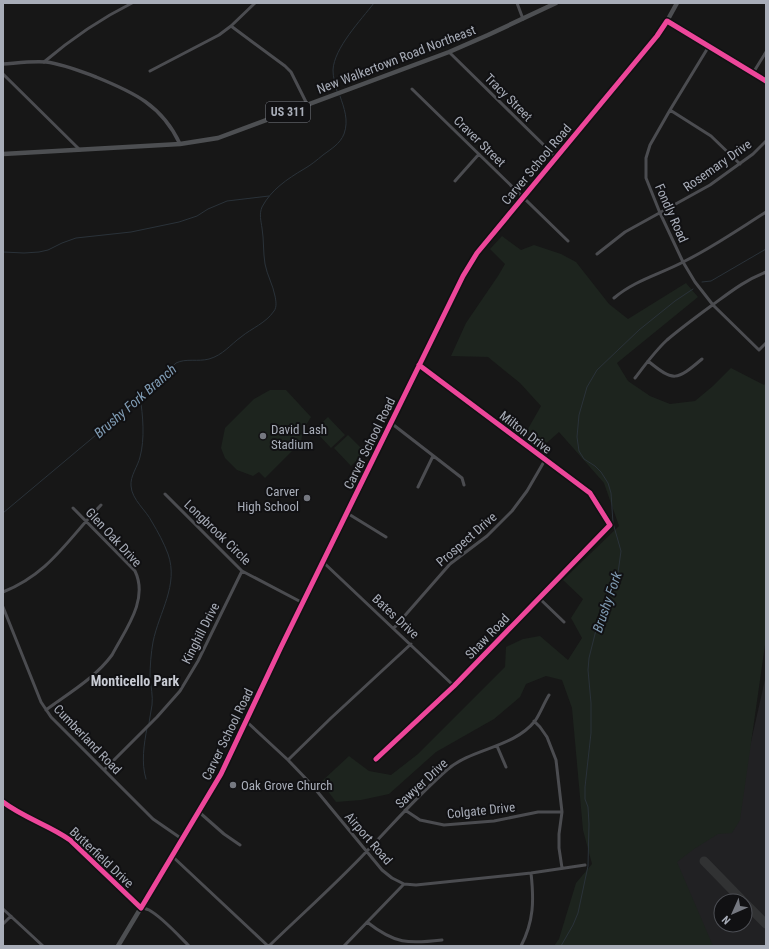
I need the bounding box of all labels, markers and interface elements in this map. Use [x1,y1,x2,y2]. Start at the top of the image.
street label: New Walkertown Road Northeast [315,22,478,97]
street label: Tracy Street [482,70,536,124]
road number: US 311 [266,102,310,122]
street label: Craver Street [451,113,509,170]
street label: Carver School Road [498,121,574,208]
street label: Rosemary Drive [680,136,754,194]
street label: Fondly Road [652,181,691,245]
water label: Brushy Fork Branch [91,361,179,441]
street label: Carver School Road [341,395,398,492]
street label: Milton Drive [497,408,555,457]
place label: David Lash Stadium [271,422,327,452]
marker: David Lash Stadium [258,431,268,441]
place label: Carver High School [237,484,299,514]
marker: Carver High School [302,493,312,503]
street label: Longbrook Circle [181,497,254,568]
street label: Glen Oak Drive [83,505,145,570]
street label: Prospect Drive [433,509,499,570]
water label: Brushy Fork [589,569,625,634]
street label: Bates Drive [369,591,422,642]
street label: Kinghill Drive [179,600,222,666]
street label: Shaw Road [462,611,512,662]
district label: Monticello Park [91,673,180,689]
street label: Carver School Road [199,686,256,783]
street label: Cumberland Road [51,701,125,777]
street label: Sawyer Drive [392,755,450,811]
place label: Oak Grove Church [241,778,332,793]
marker: Oak Grove Church [228,780,238,790]
street label: Colgate Drive [446,799,516,822]
street label: Airport Road [342,809,395,868]
street label: Butterfield Drive [67,824,137,891]
north arrow [713,893,753,933]
text: N [719,913,733,927]

